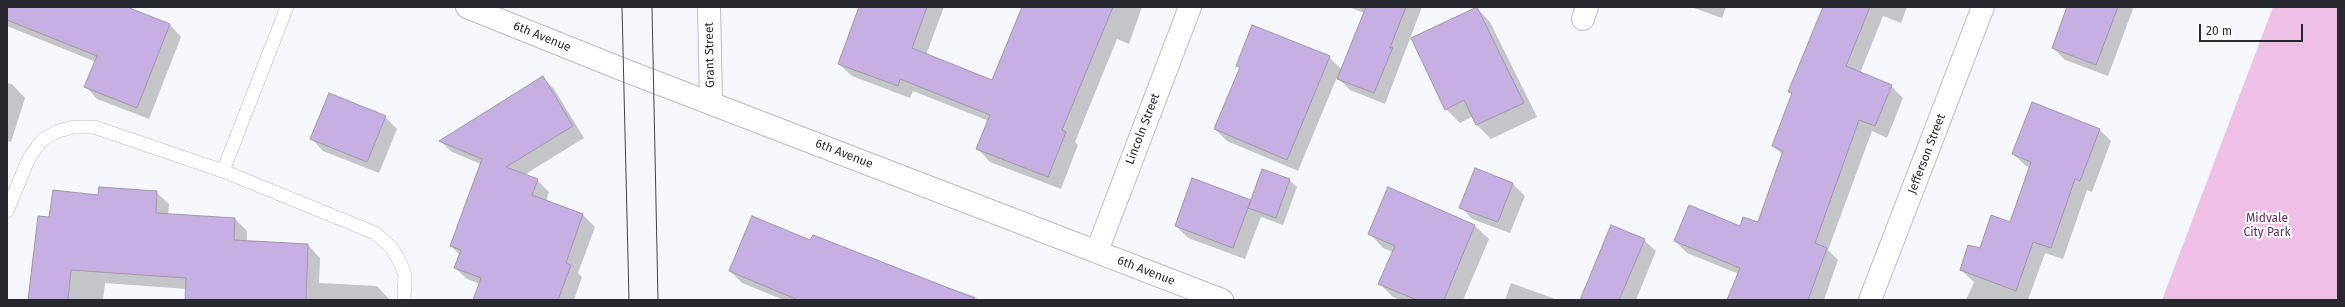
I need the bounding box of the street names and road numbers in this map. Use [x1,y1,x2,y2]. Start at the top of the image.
street label: 6th Avenue [511,19,573,55]
street label: Grant Street [702,22,718,88]
street label: Lincoln Street [1123,91,1163,167]
street label: Jefferson Street [1905,112,1949,196]
street label: 6th Avenue [813,136,875,172]
street label: 6th Avenue [1115,253,1177,289]

